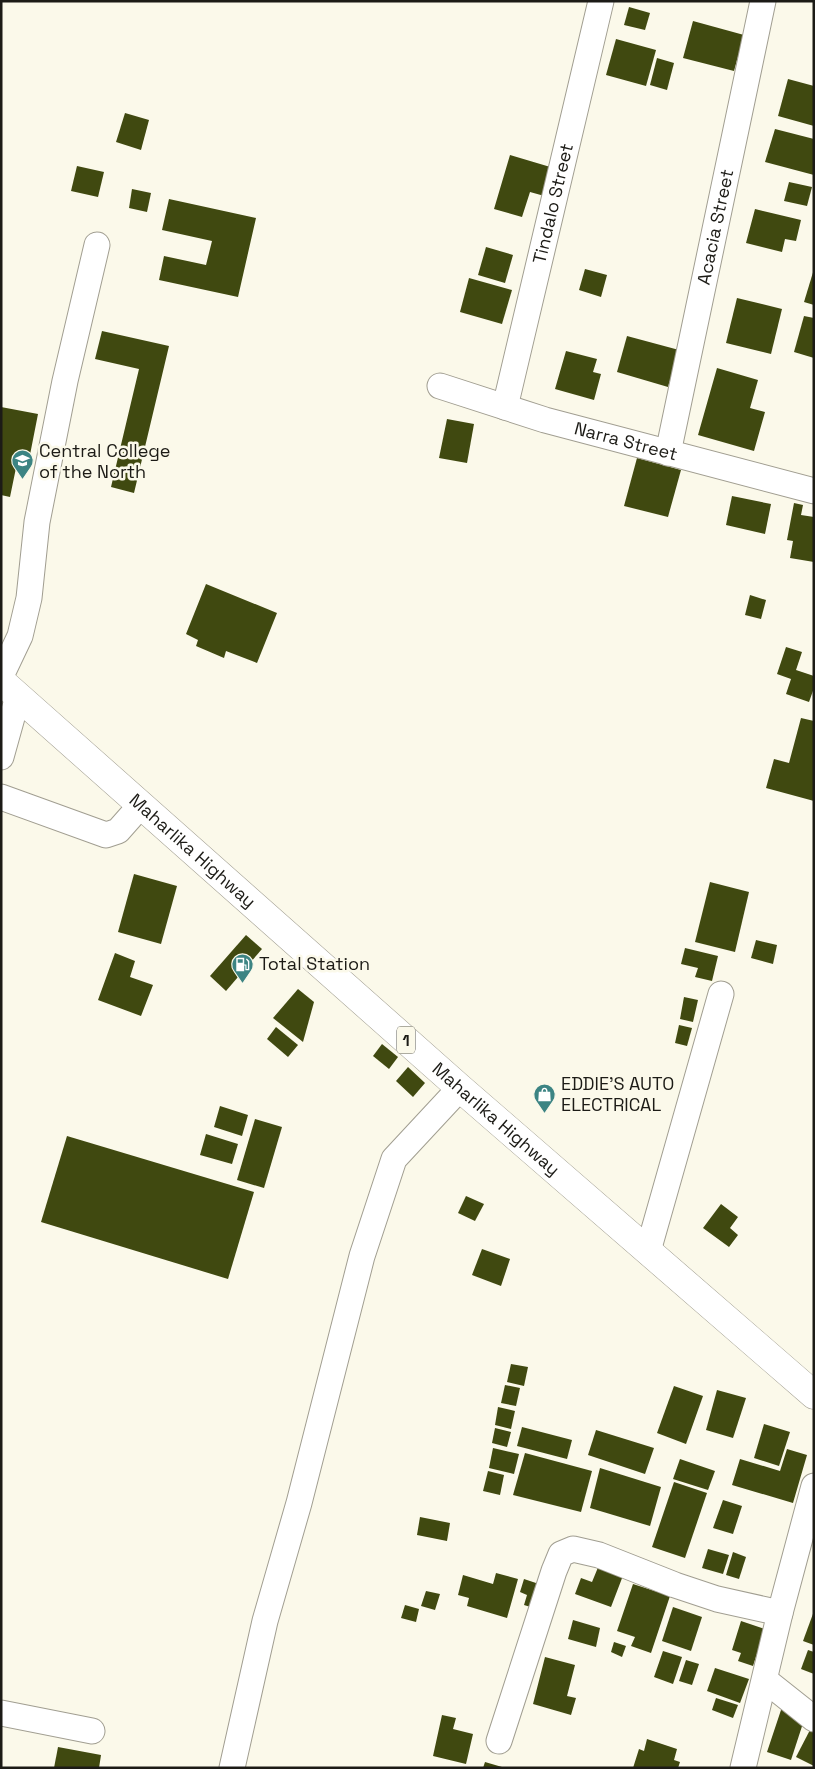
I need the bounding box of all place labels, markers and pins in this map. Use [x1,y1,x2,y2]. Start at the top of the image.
place label: Central College of the North [39,439,171,483]
school or university icon: Central College of the North [11,449,35,480]
fuel station icon: Total Station [231,952,255,983]
place label: Total Station [259,952,370,975]
place label: EDDIE'S AUTO ELECTRICAL [561,1072,674,1116]
shop icon: EDDIE'S AUTO ELECTRICAL [533,1082,557,1113]

